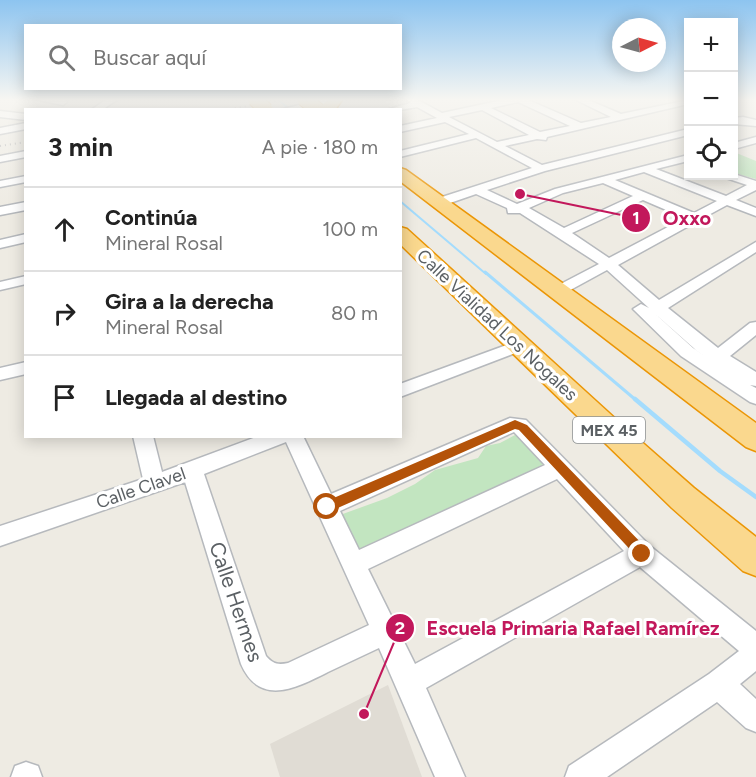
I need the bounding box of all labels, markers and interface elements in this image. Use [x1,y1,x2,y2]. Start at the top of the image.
north arrow [612,18,666,72]
map controls [684,18,738,180]
button: + [684,18,738,72]
search box [24,24,402,90]
icon: search [45,41,78,74]
text: Buscar aquí [93,44,206,71]
button: − [684,72,738,126]
button: locate [684,126,738,180]
text: 3 min [48,131,113,163]
text: A pie · 180 m [262,135,378,159]
callout: Oxxo [621,199,723,237]
text: Continúa [105,204,198,231]
text: Oxxo [663,206,712,230]
text: 1 [632,207,640,229]
icon: ahead [48,213,81,246]
text: 100 m [322,217,378,241]
text: Mineral Rosal [105,231,223,255]
street label: Calle Vialidad Los Nogales [412,245,582,405]
text: Gira a la derecha [105,288,274,315]
icon: right [48,297,81,330]
text: 80 m [331,301,378,325]
text: Mineral Rosal [105,315,223,339]
icon: arrive [48,381,81,414]
text: Llegada al destino [105,384,287,411]
road number: MEX 45 [573,417,645,443]
street label: Calle Clavel [93,462,189,514]
route start [313,493,339,519]
street label: Calle Hermes [204,539,269,665]
route end [628,540,654,566]
callout: Escuela Primaria Rafael Ramírez [385,609,732,647]
text: Escuela Primaria Rafael Ramírez [426,616,720,640]
text: 2 [395,617,405,639]

